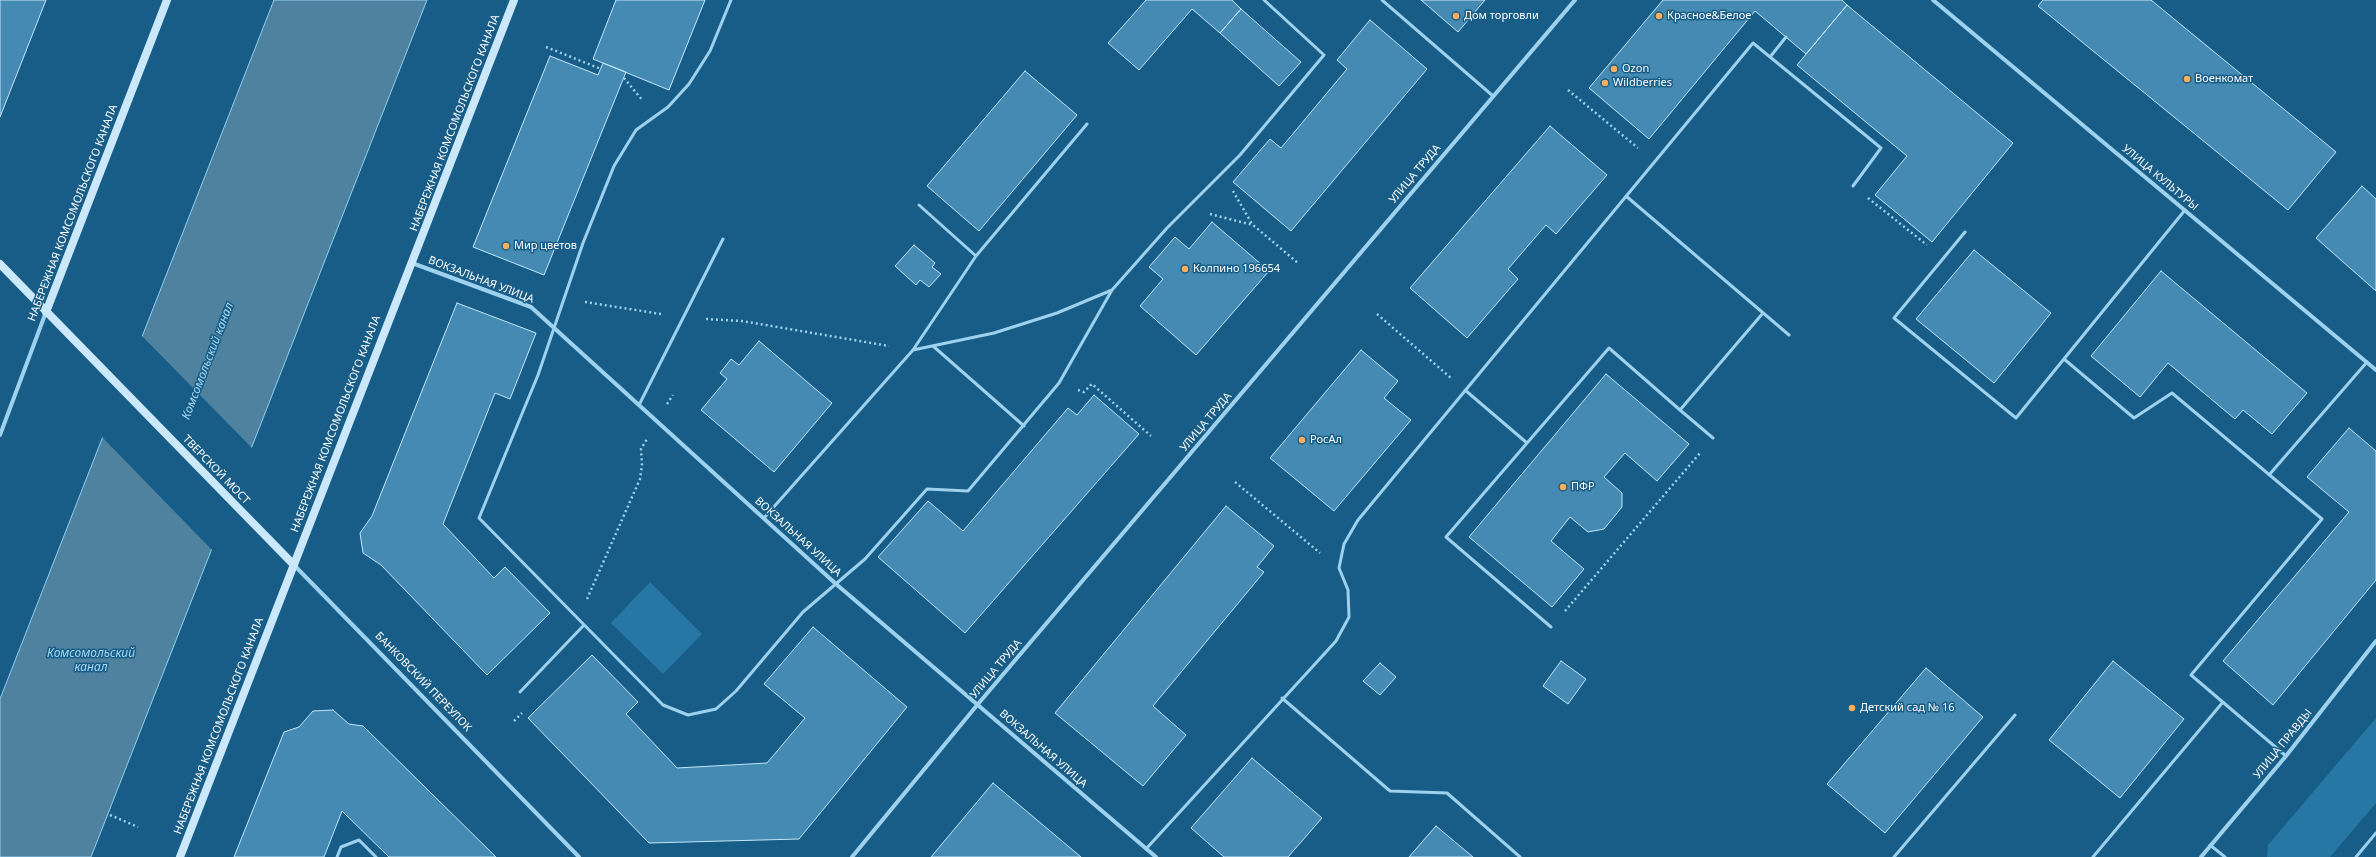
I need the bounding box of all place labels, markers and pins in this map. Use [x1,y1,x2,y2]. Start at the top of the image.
place label: Дом торговли [1464,9,1539,23]
place label: Красное&Белое [1667,9,1751,23]
marker: Дом торговли [1451,11,1461,21]
marker: Красное&Белое [1654,11,1664,21]
place label: Ozon [1622,62,1649,76]
marker: Ozon [1609,64,1619,74]
place label: Военкомат [2195,72,2253,86]
marker: Военкомат [2182,74,2192,84]
place label: Wildberries [1613,76,1672,90]
marker: Wildberries [1600,78,1610,88]
place label: Мир цветов [514,239,577,253]
marker: Мир цветов [501,241,511,251]
place label: Колпино 196654 [1193,262,1280,276]
marker: Колпино 196654 [1180,264,1190,274]
place label: РосАл [1310,433,1342,447]
marker: РосАл [1297,435,1307,445]
place label: ПФР [1571,480,1595,494]
marker: ПФР [1558,482,1568,492]
place label: Детский сад № 16 [1860,701,1955,715]
marker: Детский сад № 16 [1847,703,1857,713]

